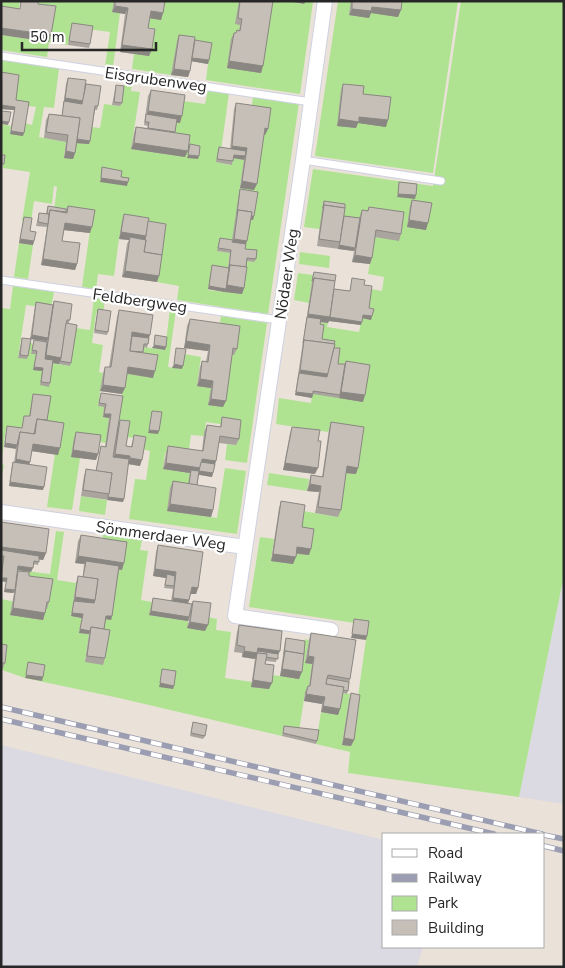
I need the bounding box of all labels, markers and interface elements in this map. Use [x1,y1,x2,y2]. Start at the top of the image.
scale bar [22,20,156,52]
text: 50 m [30,27,65,47]
street label: Eisgrubenweg [103,62,208,98]
street label: Nödaer Weg [270,227,304,321]
street label: Feldbergweg [91,283,188,318]
street label: Sömmerdaer Weg [94,516,227,556]
legend [382,833,545,948]
text: Road [428,843,463,863]
text: Railway [428,868,482,888]
text: Park [428,893,458,913]
text: Building [428,918,484,938]

